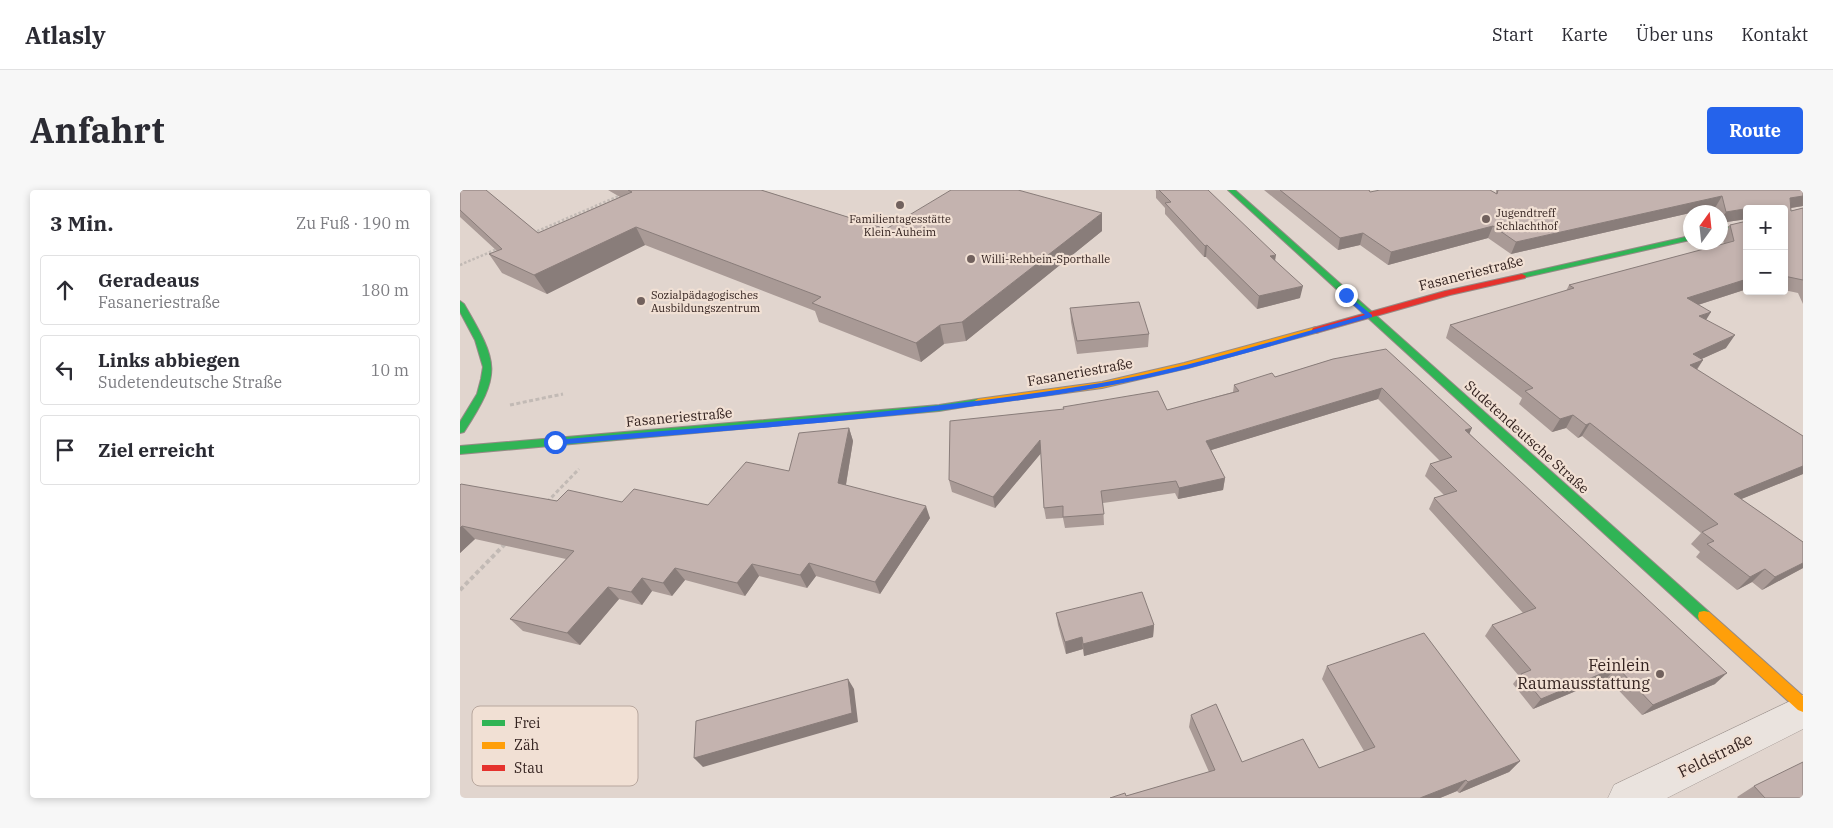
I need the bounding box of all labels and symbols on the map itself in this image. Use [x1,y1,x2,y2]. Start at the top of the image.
marker: Familientagesstätte Klein-Auheim [894,199,906,211]
north arrow [1683,205,1728,250]
place label: Jugendtreff Schlachthof [1496,206,1559,233]
place label: Familientagesstätte Klein-Auheim [849,212,951,239]
marker: Jugendtreff Schlachthof [1480,213,1492,225]
street label: Fasaneriestraße [1417,251,1525,295]
place label: Willi-Rehbein-Sporthalle [981,252,1110,266]
marker: Willi-Rehbein-Sporthalle [965,253,977,265]
route end [1335,284,1358,307]
place label: Sozialpädagogisches Ausbildungszentrum [651,288,761,315]
marker: Sozialpädagogisches Ausbildungszentrum [635,295,647,307]
street label: Fasaneriestraße [1026,354,1134,390]
street label: Sudetendeutsche Straße [1461,376,1593,498]
street label: Fasaneriestraße [625,403,733,431]
route start [544,431,567,454]
place label: Feinlein Raumausstattung [1517,655,1650,693]
marker: Feinlein Raumausstattung [1654,668,1666,680]
legend [472,706,638,786]
text: Frei [514,714,541,732]
street label: Feldstraße [1674,728,1756,782]
text: Zäh [514,736,540,754]
text: Stau [514,759,544,777]

